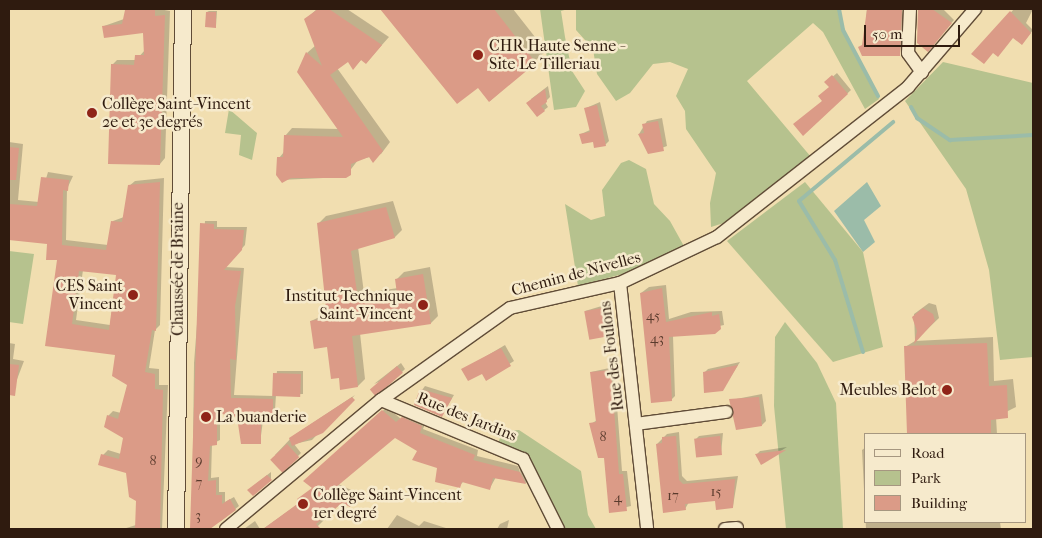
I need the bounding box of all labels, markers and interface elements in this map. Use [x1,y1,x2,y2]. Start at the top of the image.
scale bar [867,15,963,47]
text: 50 m [872,25,902,43]
place label: CHR Haute Senne - Site Le Tilleriau [489,36,624,74]
marker: CHR Haute Senne - Site Le Tilleriau [471,48,485,62]
place label: Collège Saint-Vincent 2e et 3e degrés [102,94,251,132]
marker: Collège Saint-Vincent 2e et 3e degrés [86,107,98,119]
street label: Chaussée de Braine [168,202,188,336]
street label: Chemin de Nivelles [509,248,643,300]
place label: CES Saint Vincent [55,276,123,314]
place label: Institut Technique Saint-Vincent [285,286,413,324]
marker: CES Saint Vincent [127,289,139,301]
marker: Institut Technique Saint-Vincent [417,299,429,311]
street label: Rue des Foulons [596,300,628,412]
house number: 45 [646,308,660,324]
house number: 43 [650,331,664,347]
place label: Meubles Belot [840,380,937,400]
marker: Meubles Belot [941,384,953,396]
street label: Rue des Jardins [414,388,520,446]
place label: La buanderie [216,407,306,427]
marker: La buanderie [200,411,212,423]
house number: 8 [599,429,607,445]
legend [864,433,1027,523]
text: Road [911,444,944,462]
house number: 8 [149,453,157,469]
house number: 9 [195,453,203,469]
text: Park [911,469,941,487]
house number: 7 [196,475,202,491]
house number: 15 [711,484,721,500]
place label: Collège Saint-Vincent 1er degré [313,485,462,523]
house number: 17 [667,488,679,504]
house number: 4 [614,490,622,506]
text: Building [911,494,967,512]
marker: Collège Saint-Vincent 1er degré [297,498,309,510]
house number: 3 [195,508,201,524]

